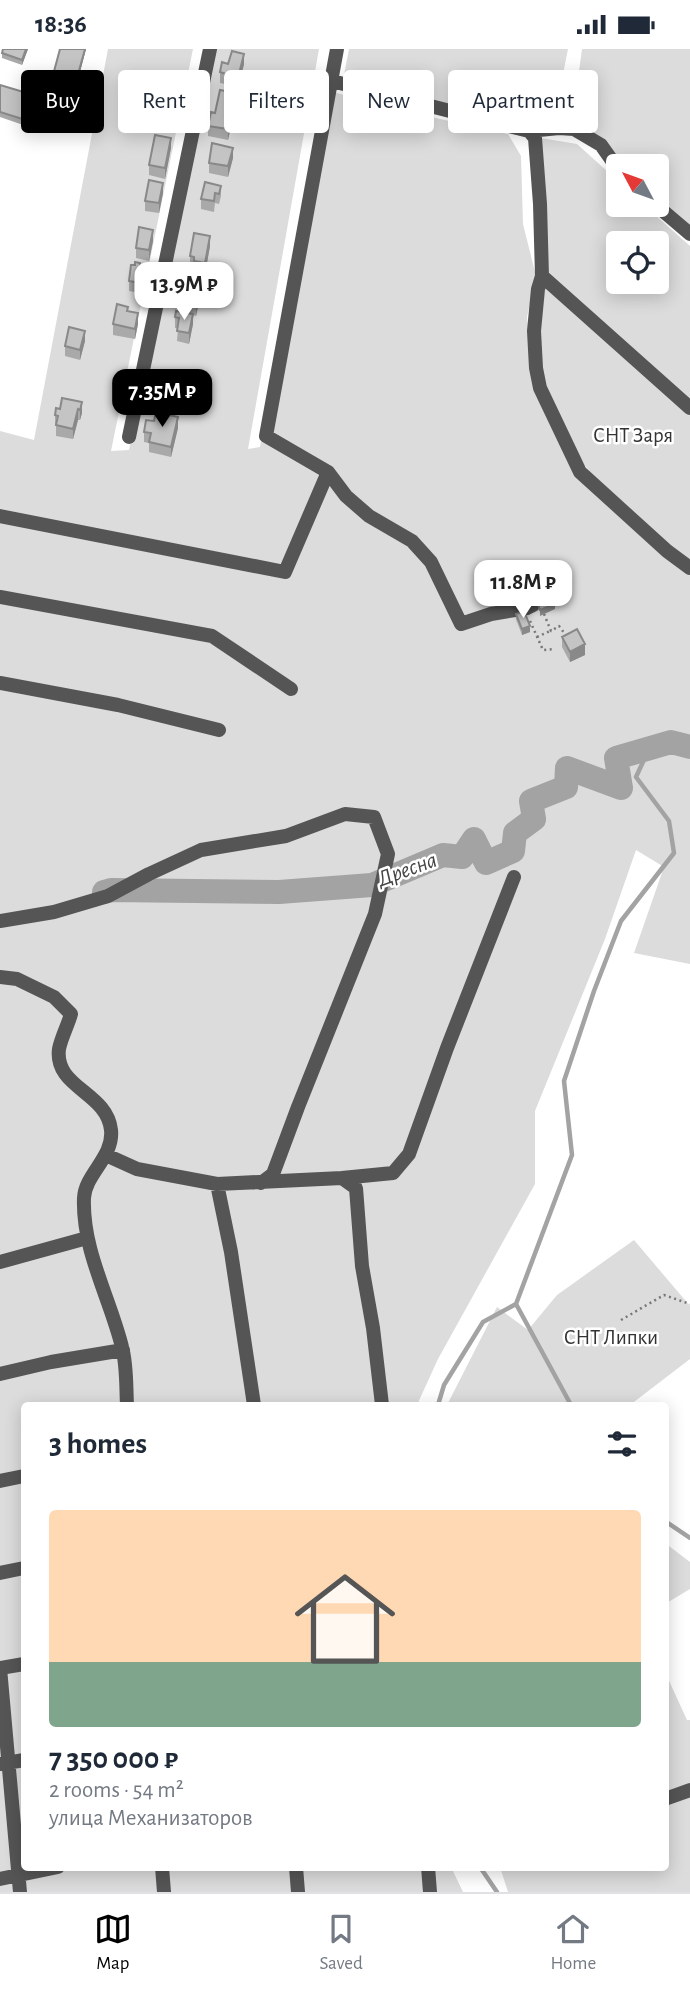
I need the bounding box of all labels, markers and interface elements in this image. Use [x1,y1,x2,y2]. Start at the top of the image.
text: 18:36 [35,11,87,37]
chip: Buy [21,70,104,133]
chip: Rent [118,70,210,133]
chip: Filters [224,70,329,133]
chip: New [343,70,434,133]
chip: Apartment [448,70,598,133]
north arrow [606,154,668,217]
map controls [606,154,669,294]
button: locate [606,231,669,294]
pin: 13.9M ₽ [119,263,249,322]
text: 13.9M ₽ [150,273,218,296]
pin: 7.35M ₽ [97,369,227,429]
text: 7.35M ₽ [128,380,196,403]
park label: СНТ Заря [593,425,673,446]
pin: 11.8M ₽ [458,561,588,620]
text: 11.8M ₽ [490,571,556,594]
water label: Дресна [373,849,440,892]
park label: СНТ Липки [564,1327,658,1348]
icon: filters [603,1425,641,1463]
text: 3 homes [49,1429,147,1459]
icon: home [282,1556,408,1682]
text: 7 350 000 ₽ [49,1744,178,1774]
text: 2 rooms · 54 m² [49,1779,184,1802]
text: улица Механизаторов [49,1807,253,1830]
tab: Map [94,1910,132,1975]
tab: Saved [319,1910,363,1975]
tab: Home [550,1910,596,1975]

